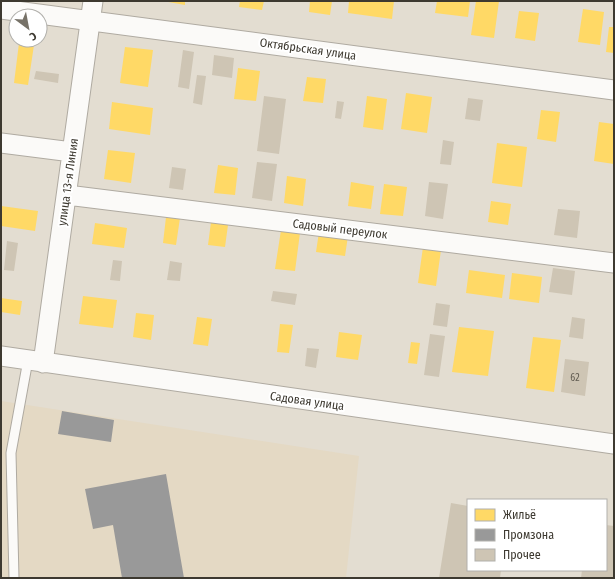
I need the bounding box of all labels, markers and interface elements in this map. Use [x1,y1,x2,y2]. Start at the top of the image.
north arrow [8,8,48,48]
text: С [27,29,39,43]
street label: Октябрьская улица [259,35,357,63]
street label: улица 13-я Линия [55,137,81,227]
street label: Садовый переулок [292,216,389,242]
house number: 62 [570,372,580,384]
street label: Садовая улица [269,389,345,413]
legend [467,499,607,571]
text: Жильё [503,508,536,522]
text: Промзона [503,528,554,542]
text: Прочее [503,548,541,562]

